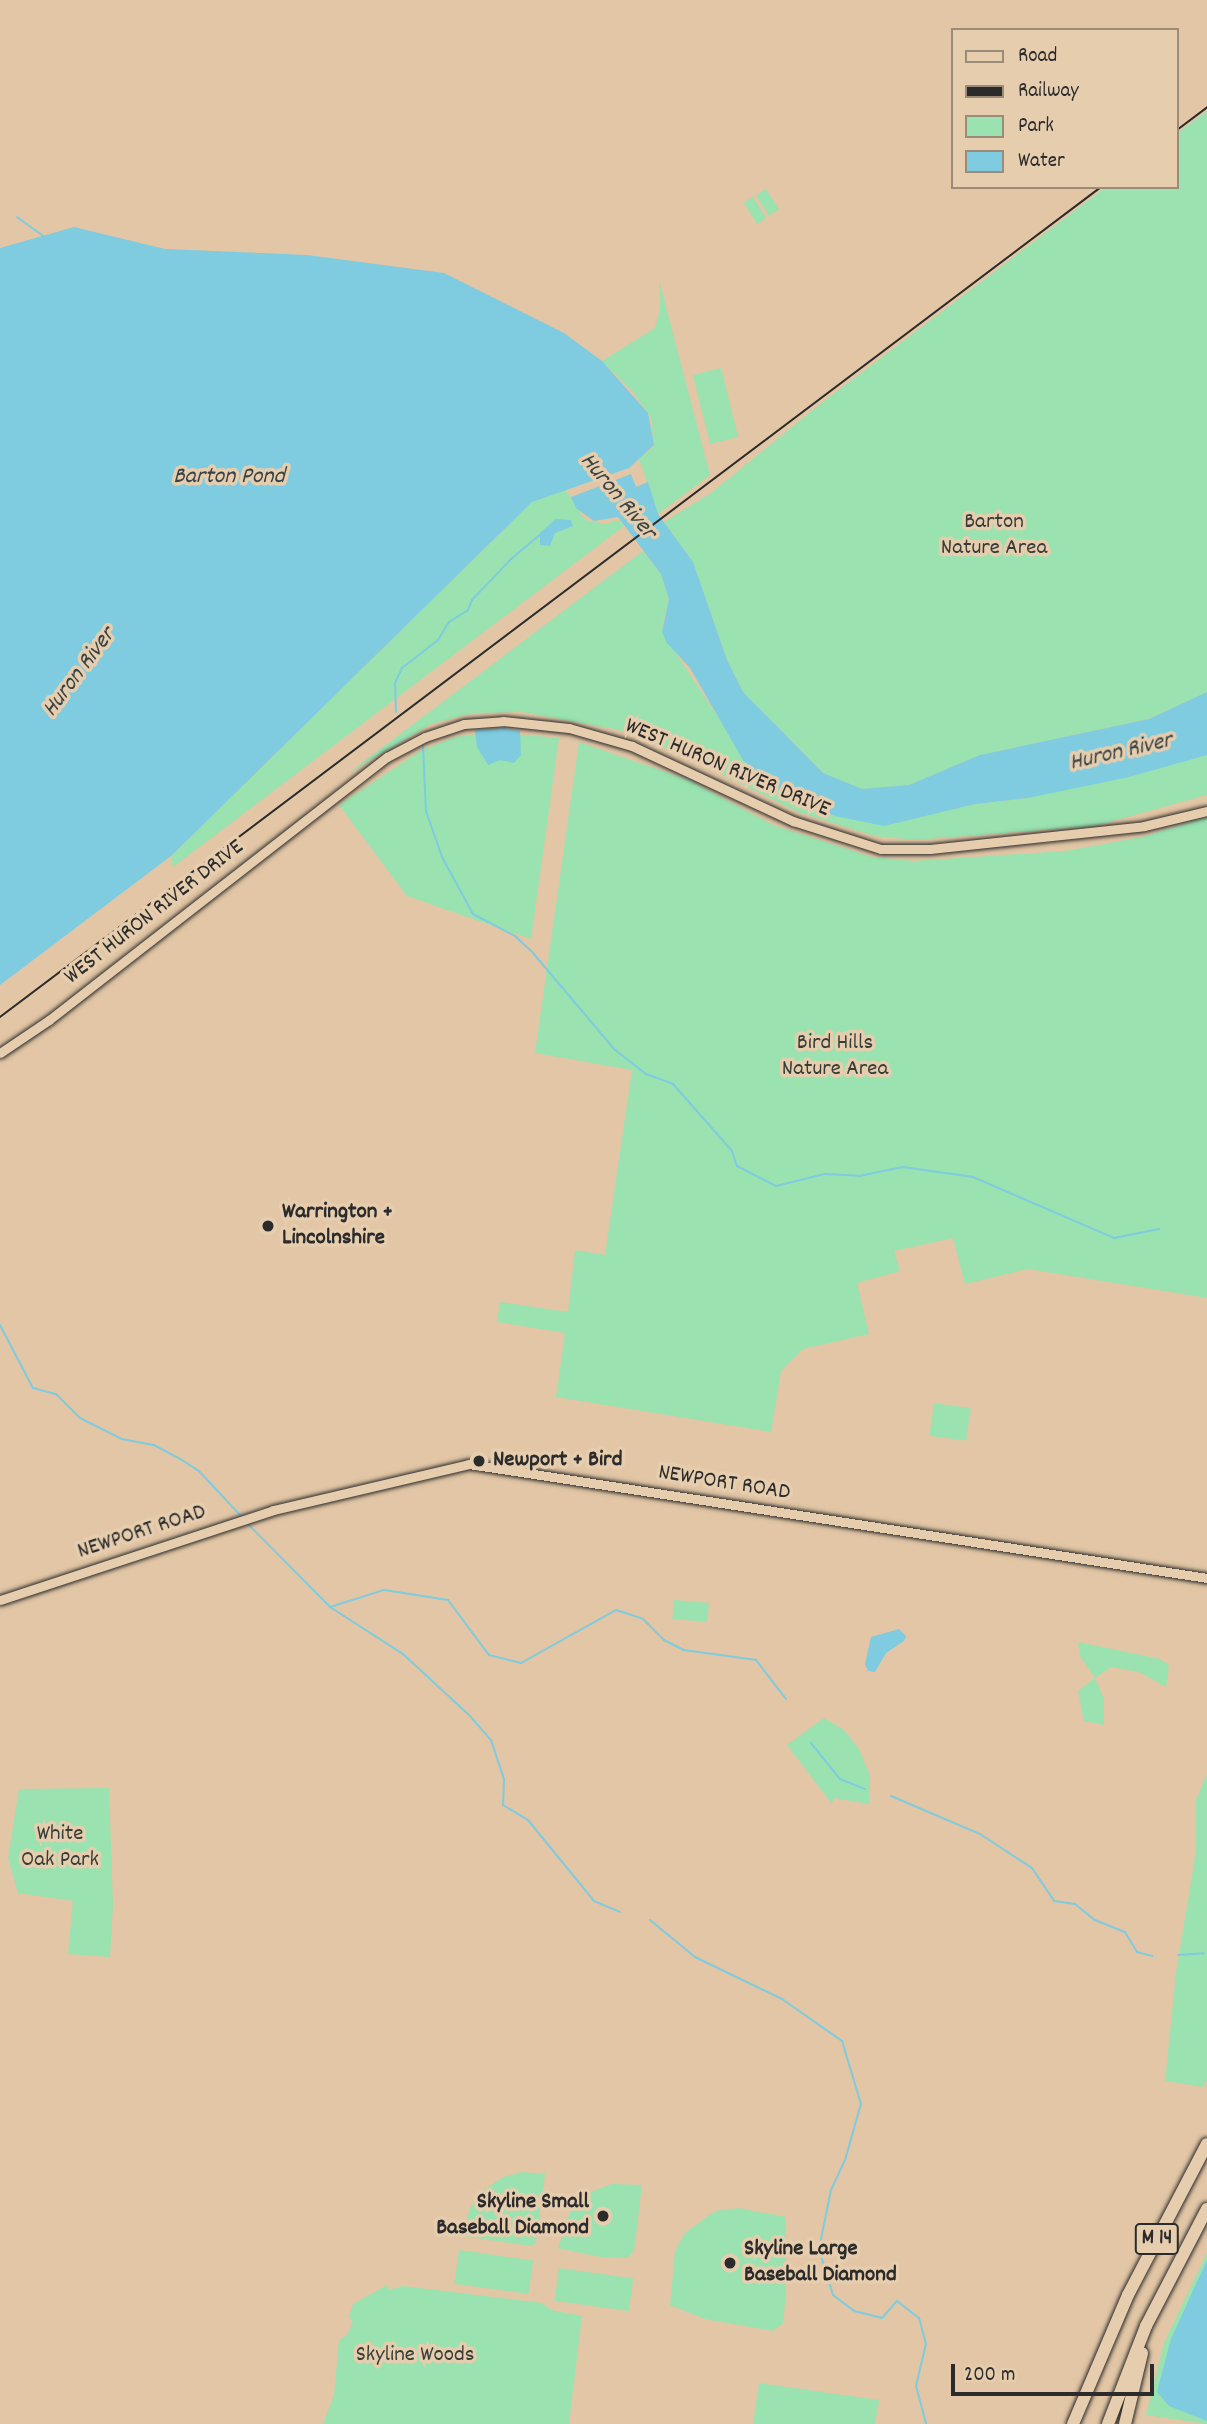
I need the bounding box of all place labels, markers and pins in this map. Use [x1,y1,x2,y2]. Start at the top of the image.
place label: Warrington + Lincolnshire [282,1199,393,1253]
marker: Warrington + Lincolnshire [260,1218,276,1234]
place label: Newport + Bird [493,1447,622,1475]
marker: Newport + Bird [471,1453,487,1469]
place label: Skyline Small Baseball Diamond [436,2189,589,2243]
marker: Skyline Small Baseball Diamond [595,2208,611,2224]
place label: Skyline Large Baseball Diamond [744,2236,897,2290]
marker: Skyline Large Baseball Diamond [722,2255,738,2271]

